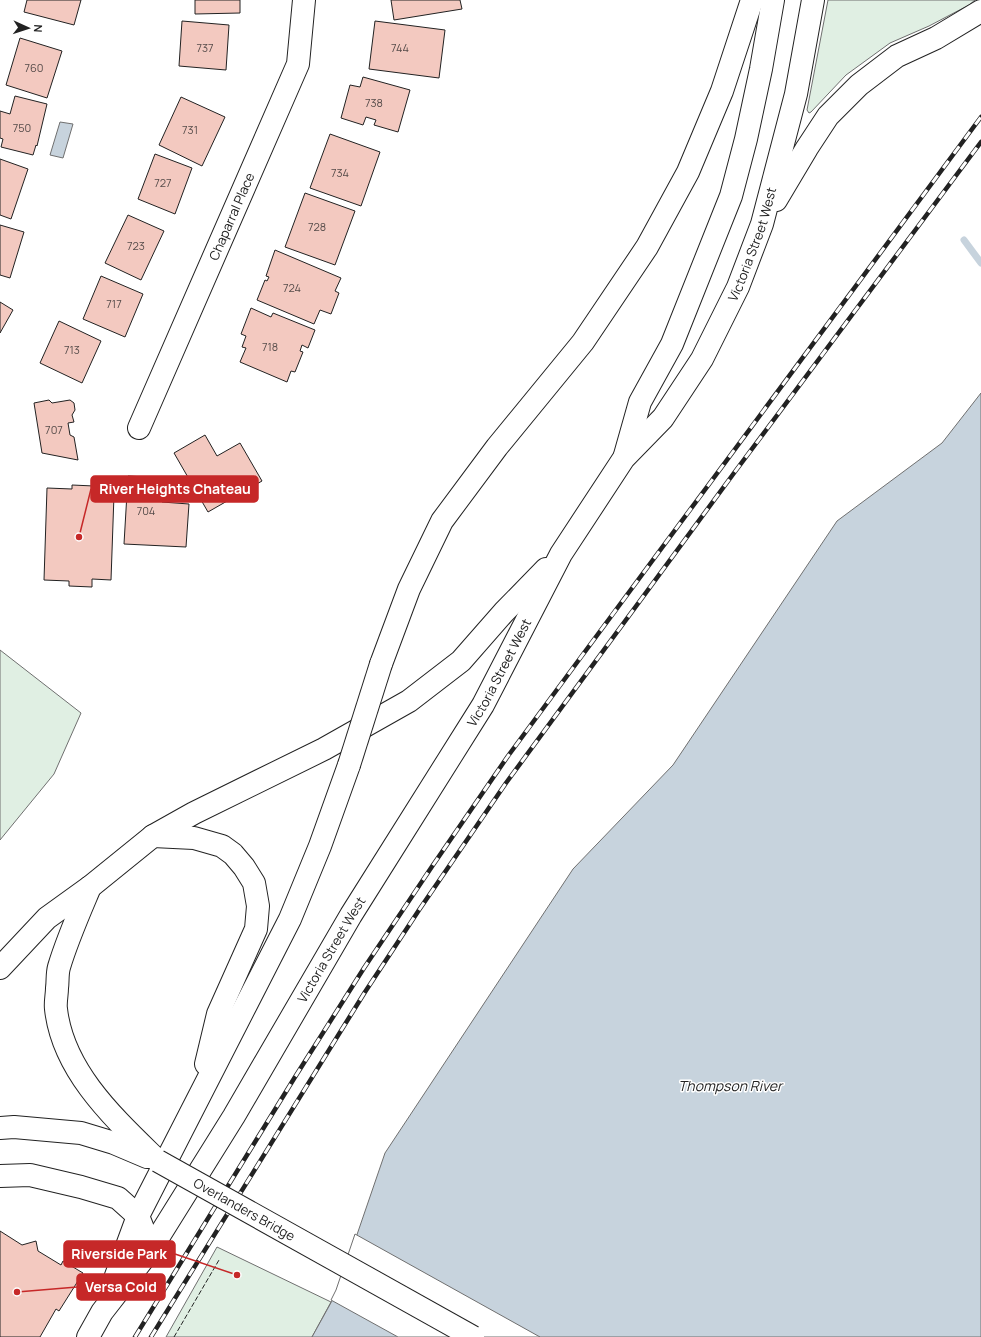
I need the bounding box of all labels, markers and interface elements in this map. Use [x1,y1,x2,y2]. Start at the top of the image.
north arrow [8,8,48,48]
text: N [31,24,46,33]
house number: 737 [196,40,214,55]
house number: 744 [391,40,409,55]
house number: 760 [24,60,44,75]
house number: 738 [365,95,383,110]
house number: 750 [13,120,31,135]
house number: 731 [182,122,198,137]
house number: 734 [331,165,349,180]
street label: Chaparral Place [204,169,259,263]
house number: 727 [154,175,172,190]
street label: Victoria Street West [723,185,780,304]
house number: 728 [308,219,326,234]
house number: 723 [127,238,145,253]
house number: 724 [283,280,301,295]
house number: 717 [106,296,122,311]
house number: 718 [262,339,278,354]
house number: 713 [64,342,80,357]
house number: 707 [45,422,63,437]
callout: River Heights Chateau [91,476,258,502]
text: River Heights Chateau [99,479,251,498]
house number: 704 [137,503,155,518]
street label: Victoria Street West [463,615,535,730]
street label: Victoria Street West [293,893,369,1006]
water label: Thompson River [678,1076,784,1095]
street label: Overlanders Bridge [190,1174,299,1245]
callout: Riverside Park [64,1241,175,1267]
text: Riverside Park [71,1244,167,1263]
callout: Versa Cold [77,1274,165,1300]
text: Versa Cold [85,1277,157,1296]

